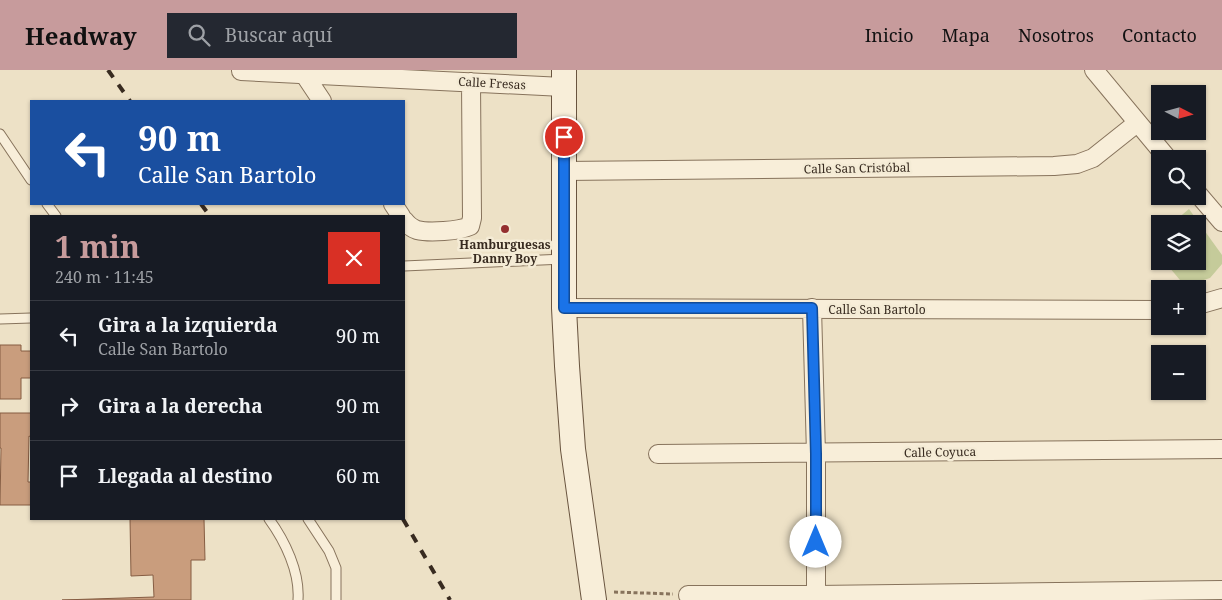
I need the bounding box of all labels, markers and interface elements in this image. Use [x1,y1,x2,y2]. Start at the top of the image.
search box [167,13,517,58]
text: Headway [25,19,137,52]
icon: search [185,21,213,49]
text: Buscar aquí [225,22,332,48]
text: Inicio [865,23,914,47]
text: Mapa [942,23,990,47]
text: Nosotros [1018,23,1094,47]
text: Contacto [1122,23,1197,47]
street label: Calle Fresas [458,73,526,93]
north arrow [1151,85,1206,140]
map controls [1151,85,1206,400]
text: 90 m [138,114,221,161]
pin [543,116,585,158]
icon: left [55,120,120,185]
icon: arrive [550,123,578,151]
button: search [1151,150,1206,205]
text: Calle San Bartolo [138,159,316,189]
street label: Calle San Cristóbal [804,159,911,177]
button: layers [1151,215,1206,270]
marker: Hamburguesas Danny Boy [499,223,511,235]
text: 1 min [55,226,140,267]
button: close [328,232,380,284]
place label: Hamburguesas Danny Boy [459,236,551,267]
text: 240 m · 11:45 [55,266,154,288]
button: + [1151,280,1206,335]
street label: Calle San Bartolo [828,301,926,318]
text: Gira a la izquierda [98,312,278,338]
icon: left [55,322,83,350]
text: 90 m [336,323,380,349]
text: Calle San Bartolo [98,338,228,360]
button: − [1151,345,1206,400]
icon: right [55,392,83,420]
text: Gira a la derecha [98,393,263,419]
text: 90 m [336,393,380,419]
street label: Calle Coyuca [904,443,976,461]
icon: arrive [55,462,83,490]
text: Llegada al destino [98,463,273,489]
text: 60 m [336,463,380,489]
position arrow [789,515,841,567]

